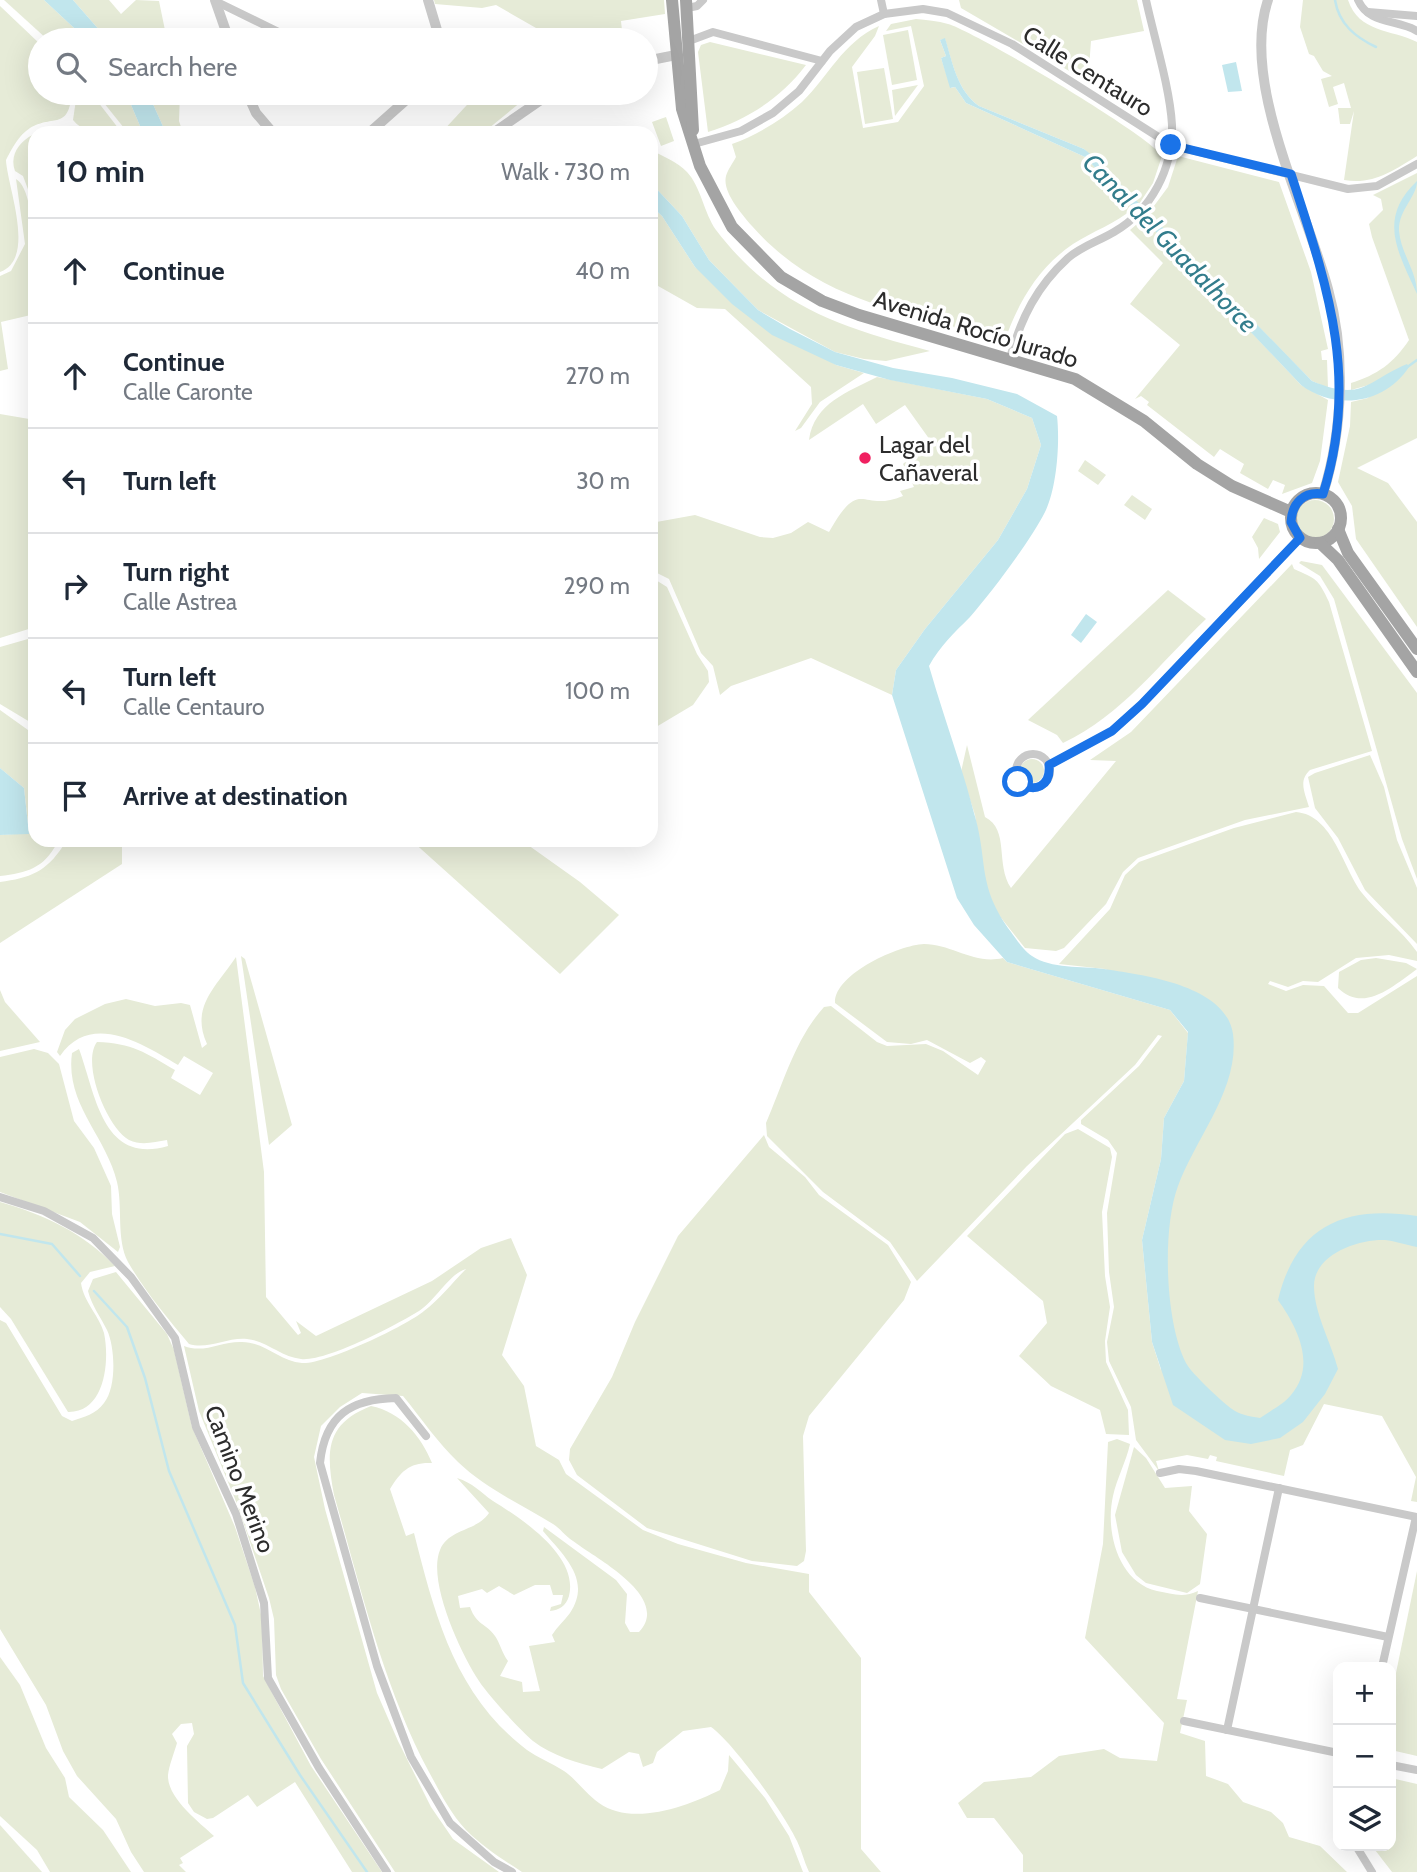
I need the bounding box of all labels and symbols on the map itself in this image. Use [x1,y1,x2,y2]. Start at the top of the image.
street label: Calle Centauro [1018,20,1158,122]
route end [1155,129,1186,160]
water label: Canal del Guadalhorce [1076,147,1264,340]
street label: Avenida Rocío Jurado [870,284,1082,374]
place label: Lagar del Cañaveral [879,430,979,487]
marker: Lagar del Cañaveral [857,450,873,466]
route start [1002,766,1033,797]
street label: Camino Merino [199,1401,281,1557]

